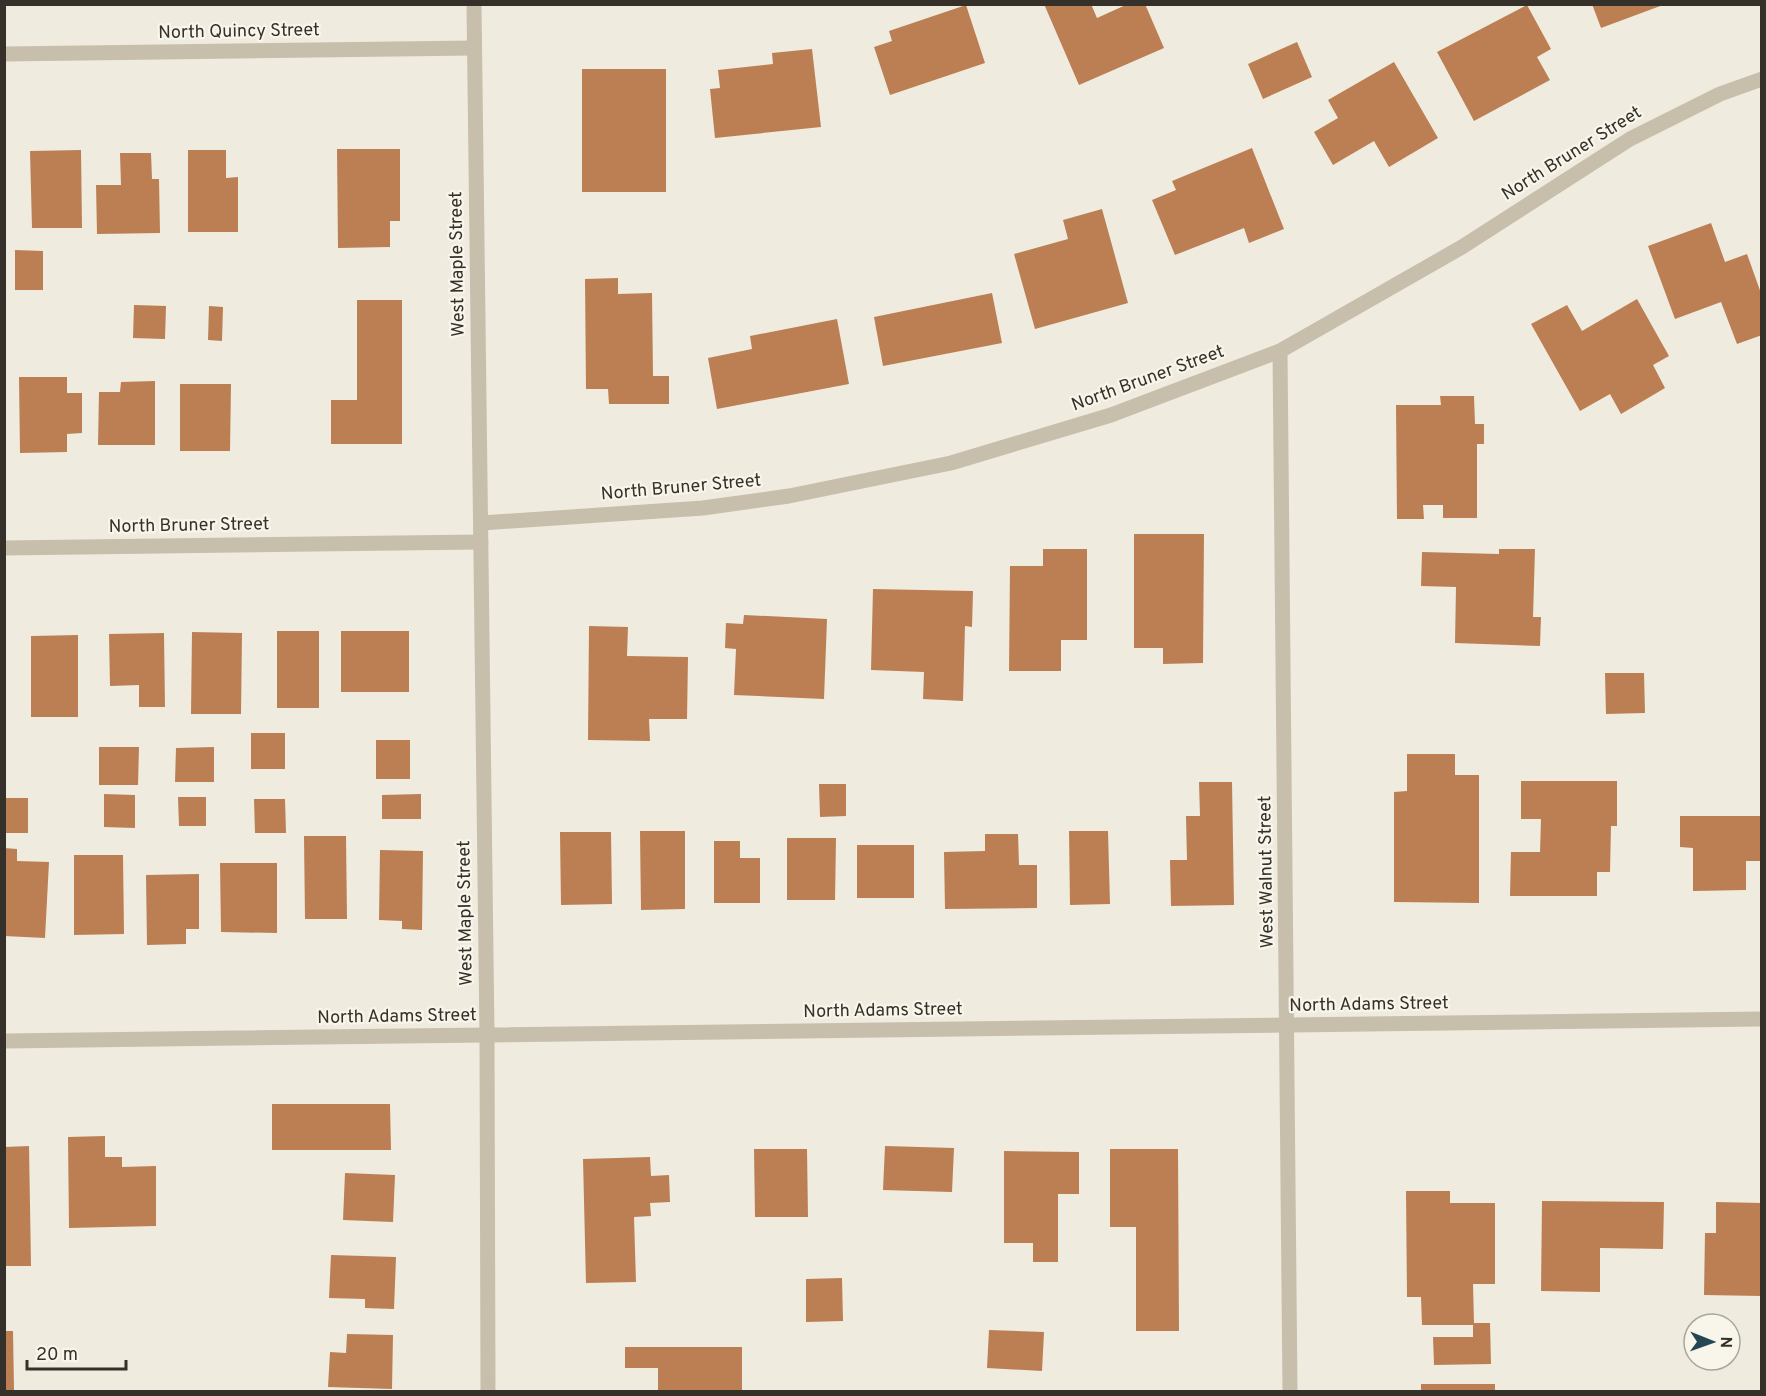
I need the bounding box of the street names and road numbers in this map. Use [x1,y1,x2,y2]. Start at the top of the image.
street label: North Quincy Street [158,19,320,45]
street label: North Bruner Street [1498,102,1646,206]
street label: West Maple Street [445,191,471,337]
street label: North Bruner Street [1069,341,1227,417]
street label: North Bruner Street [600,470,762,506]
street label: North Bruner Street [108,513,270,539]
street label: West Walnut Street [1254,795,1280,949]
street label: West Maple Street [453,840,479,986]
street label: North Adams Street [1289,992,1449,1018]
street label: North Adams Street [803,998,963,1024]
street label: North Adams Street [317,1004,477,1030]

